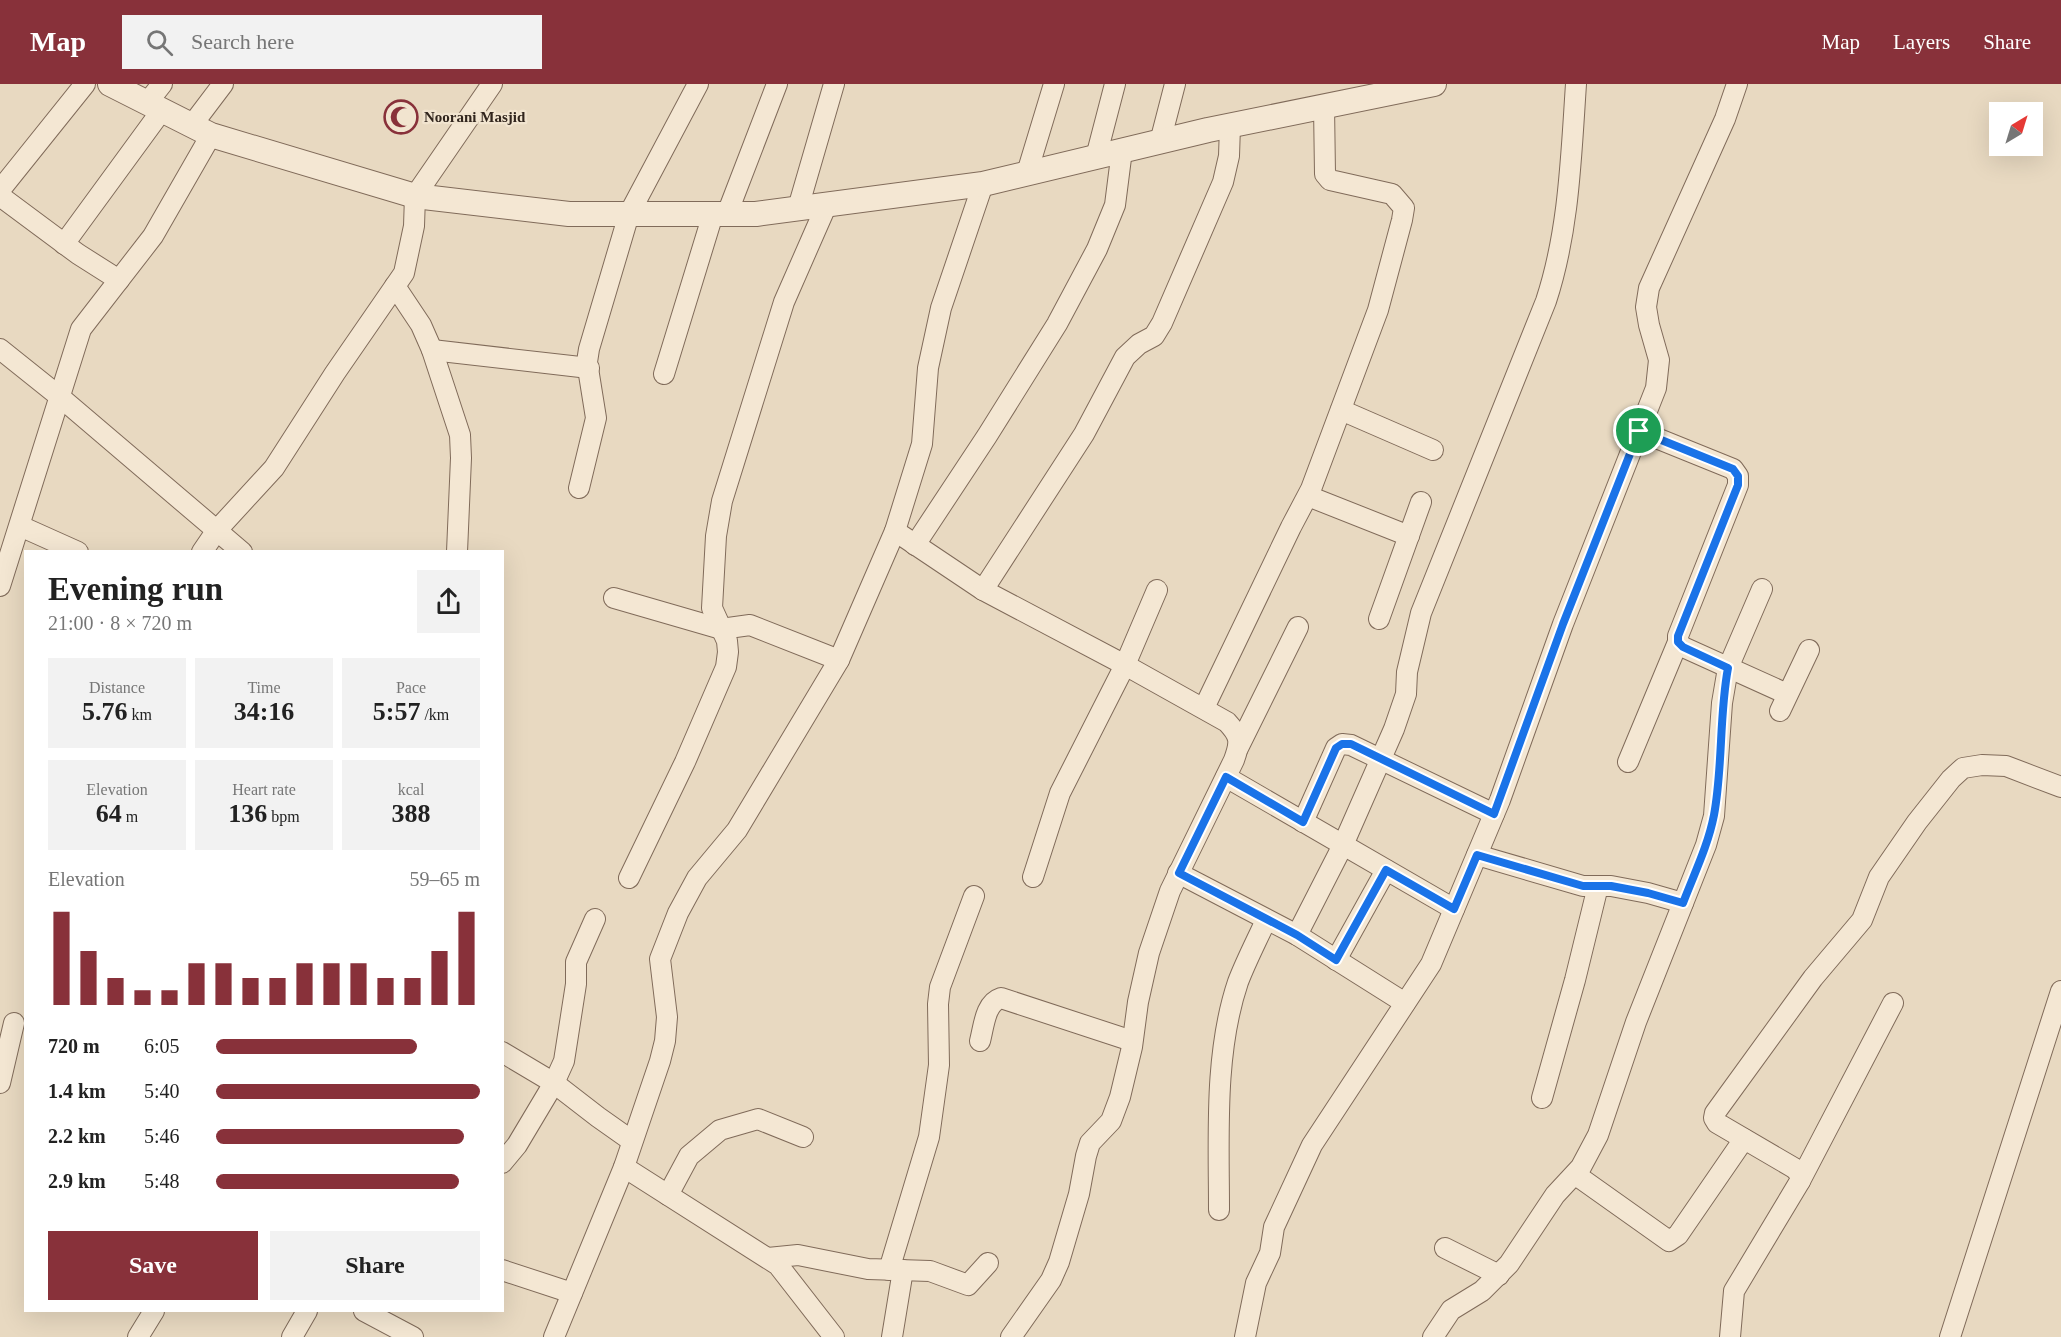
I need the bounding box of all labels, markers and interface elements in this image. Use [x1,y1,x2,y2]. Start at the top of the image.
search box [122,15,542,69]
text: Map [30,26,86,57]
icon: search [143,26,176,59]
text: Search here [191,29,294,54]
text: Map [1822,30,1860,54]
text: Layers [1893,30,1950,54]
text: Share [1983,30,2031,54]
mosque icon: Noorani Masjid [383,99,419,135]
north arrow [1989,102,2043,156]
map controls [1989,102,2043,156]
place label: Noorani Masjid [424,109,526,125]
pin [1613,405,1664,456]
icon: arrive [1622,414,1655,447]
button: share [417,570,480,633]
text: Evening run [48,571,223,607]
text: 21:00 · 8 × 720 m [48,612,192,634]
text: Distance [89,679,145,696]
text: Time [247,679,281,696]
text: Pace [396,679,426,696]
text: 5.76 [82,697,128,726]
text: 34:16 [234,697,294,726]
text: 5:57 [373,697,420,726]
text: km [128,706,152,723]
text: /km [420,706,449,723]
text: Elevation [86,781,148,798]
text: Heart rate [232,781,296,798]
text: kcal [398,781,424,798]
text: 64 [96,799,122,828]
text: 136 [228,799,267,828]
text: 388 [392,799,431,828]
text: m [122,808,138,825]
text: bpm [267,808,300,825]
text: Elevation [48,868,125,890]
text: 59–65 m [409,868,480,890]
text: 720 m [48,1035,100,1057]
text: 6:05 [144,1035,180,1057]
text: 1.4 km [48,1080,106,1102]
text: 5:40 [144,1080,180,1102]
text: 2.2 km [48,1125,106,1147]
text: 5:46 [144,1125,180,1147]
text: 2.9 km [48,1170,106,1192]
text: 5:48 [144,1170,180,1192]
button: Save [48,1231,258,1300]
button: Share [270,1231,480,1300]

